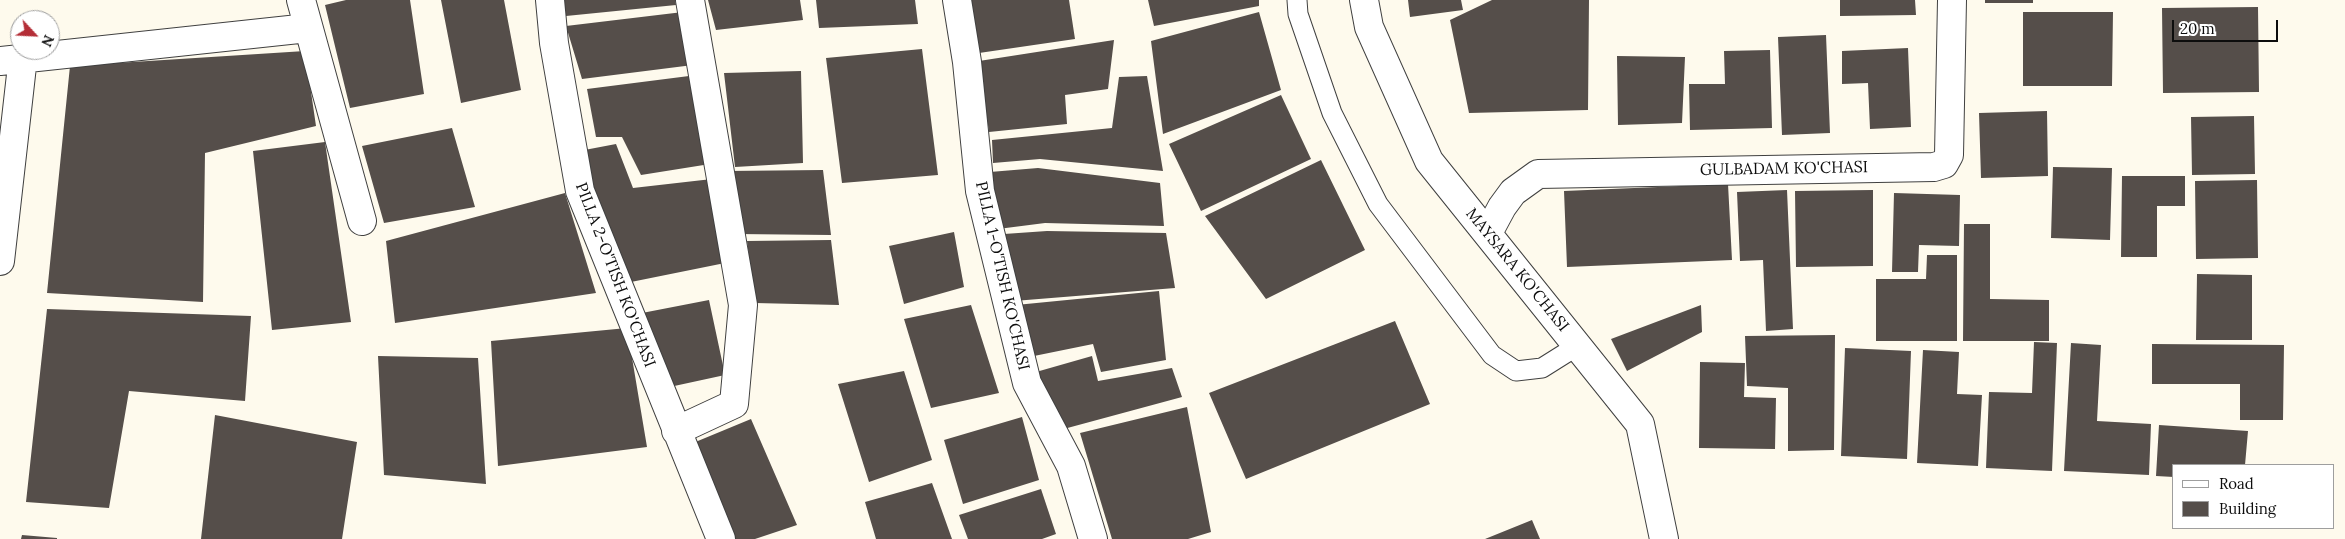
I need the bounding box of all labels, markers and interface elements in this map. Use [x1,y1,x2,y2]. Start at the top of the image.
north arrow [10,10,60,60]
scale bar [2175,10,2281,42]
text: 20 m [2180,19,2215,38]
text: N [37,32,58,50]
street label: GULBADAM KO'CHASI [1700,158,1868,180]
street label: PILLA 2-O'TISH KO'CHASI [571,180,659,370]
street label: PILLA 1-O'TISH KO'CHASI [971,180,1033,372]
street label: MAYSARA KO'CHASI [1461,204,1573,336]
legend [2172,464,2335,529]
text: Road [2219,474,2254,493]
text: Building [2219,499,2276,518]

